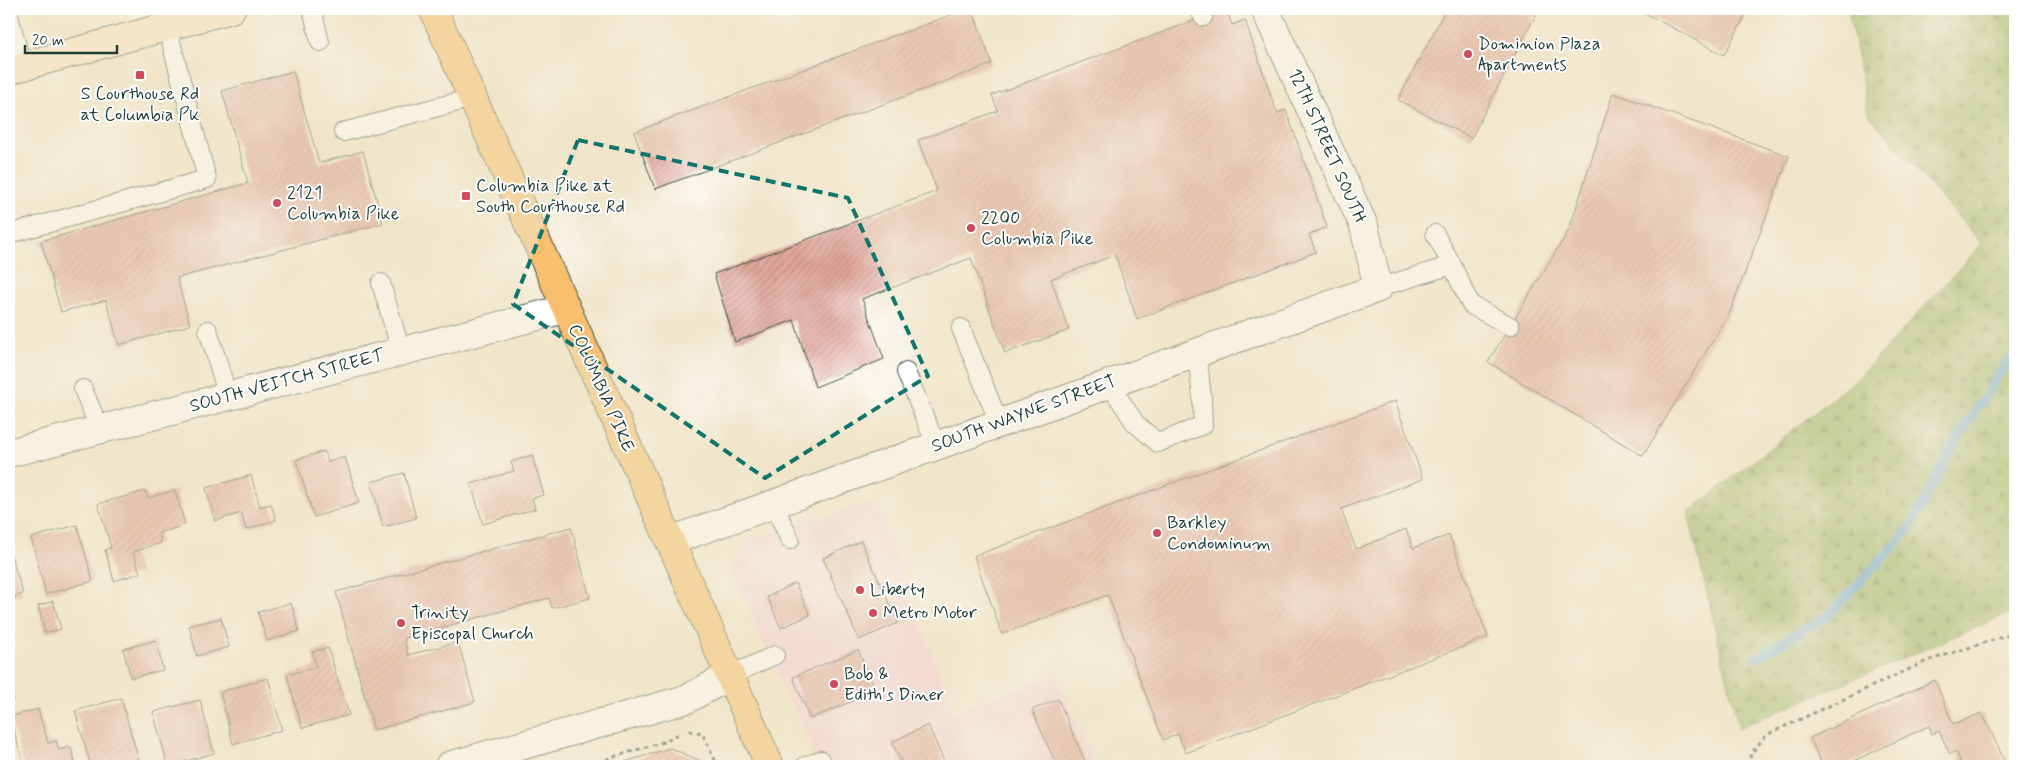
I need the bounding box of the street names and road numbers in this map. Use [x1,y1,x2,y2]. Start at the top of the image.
street label: 12TH STREET SOUTH [1282,65,1372,227]
street label: COLUMBIA PIKE [562,320,640,456]
street label: SOUTH VEITCH STREET [187,343,388,419]
street label: SOUTH WAYNE STREET [928,369,1120,459]

